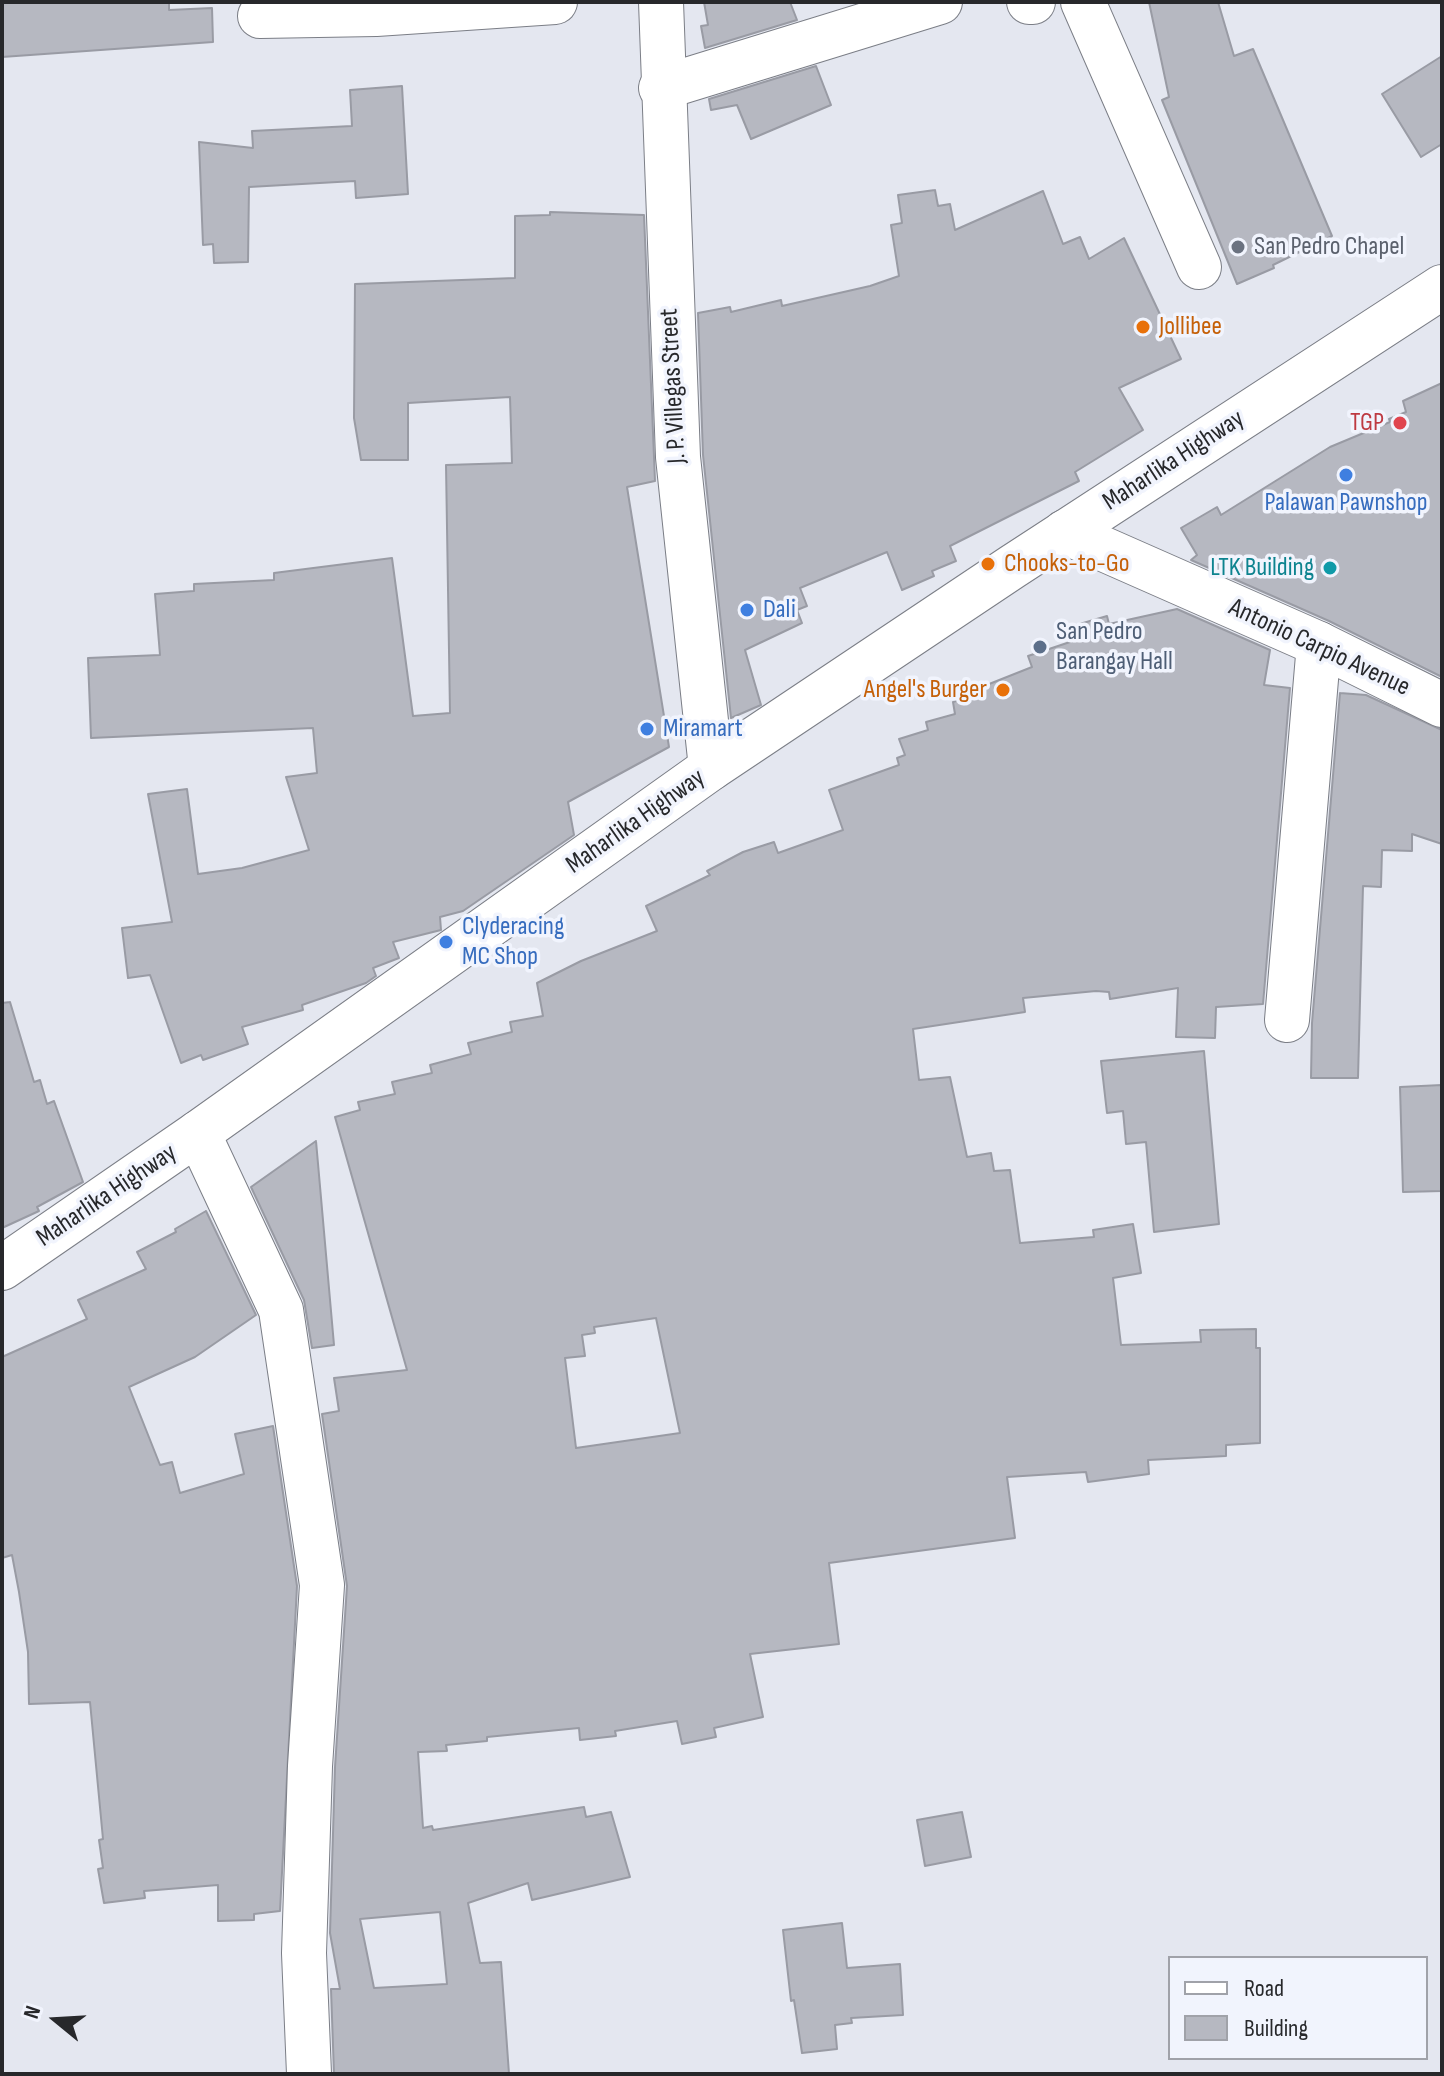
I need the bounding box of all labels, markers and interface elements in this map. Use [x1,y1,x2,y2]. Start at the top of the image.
place label: San Pedro Chapel [1254,231,1404,263]
marker: San Pedro Chapel [1229,238,1247,256]
street label: J. P. Villegas Street [654,308,694,464]
place label: Jollibee [1159,311,1222,343]
marker: Jollibee [1134,318,1152,336]
street label: Maharlika Highway [1098,404,1250,518]
place label: TGP [1350,407,1384,439]
marker: TGP [1391,414,1409,432]
marker: Palawan Pawnshop [1337,466,1355,484]
place label: Palawan Pawnshop [1264,487,1428,519]
place label: Chooks-to-Go [1004,548,1130,580]
place label: LTK Building [1210,552,1314,584]
marker: Chooks-to-Go [979,555,997,573]
marker: LTK Building [1321,559,1339,577]
street label: Antonio Carpio Avenue [1224,592,1414,704]
place label: Dali [763,594,796,626]
marker: Dali [738,601,756,619]
place label: San Pedro Barangay Hall [1056,616,1173,678]
marker: San Pedro Barangay Hall [1031,638,1049,656]
place label: Angel's Burger [864,674,987,706]
marker: Angel's Burger [994,681,1012,699]
place label: Miramart [663,713,743,745]
marker: Miramart [638,720,656,738]
street label: Maharlika Highway [561,763,711,881]
place label: Clyderacing MC Shop [462,911,564,972]
marker: Clyderacing MC Shop [437,933,455,951]
street label: Maharlika Highway [31,1138,183,1254]
legend [1168,1956,1428,2060]
text: Road [1244,1974,1284,2003]
north arrow [16,1980,96,2060]
text: N [18,2003,47,2022]
text: Building [1244,2014,1308,2043]

